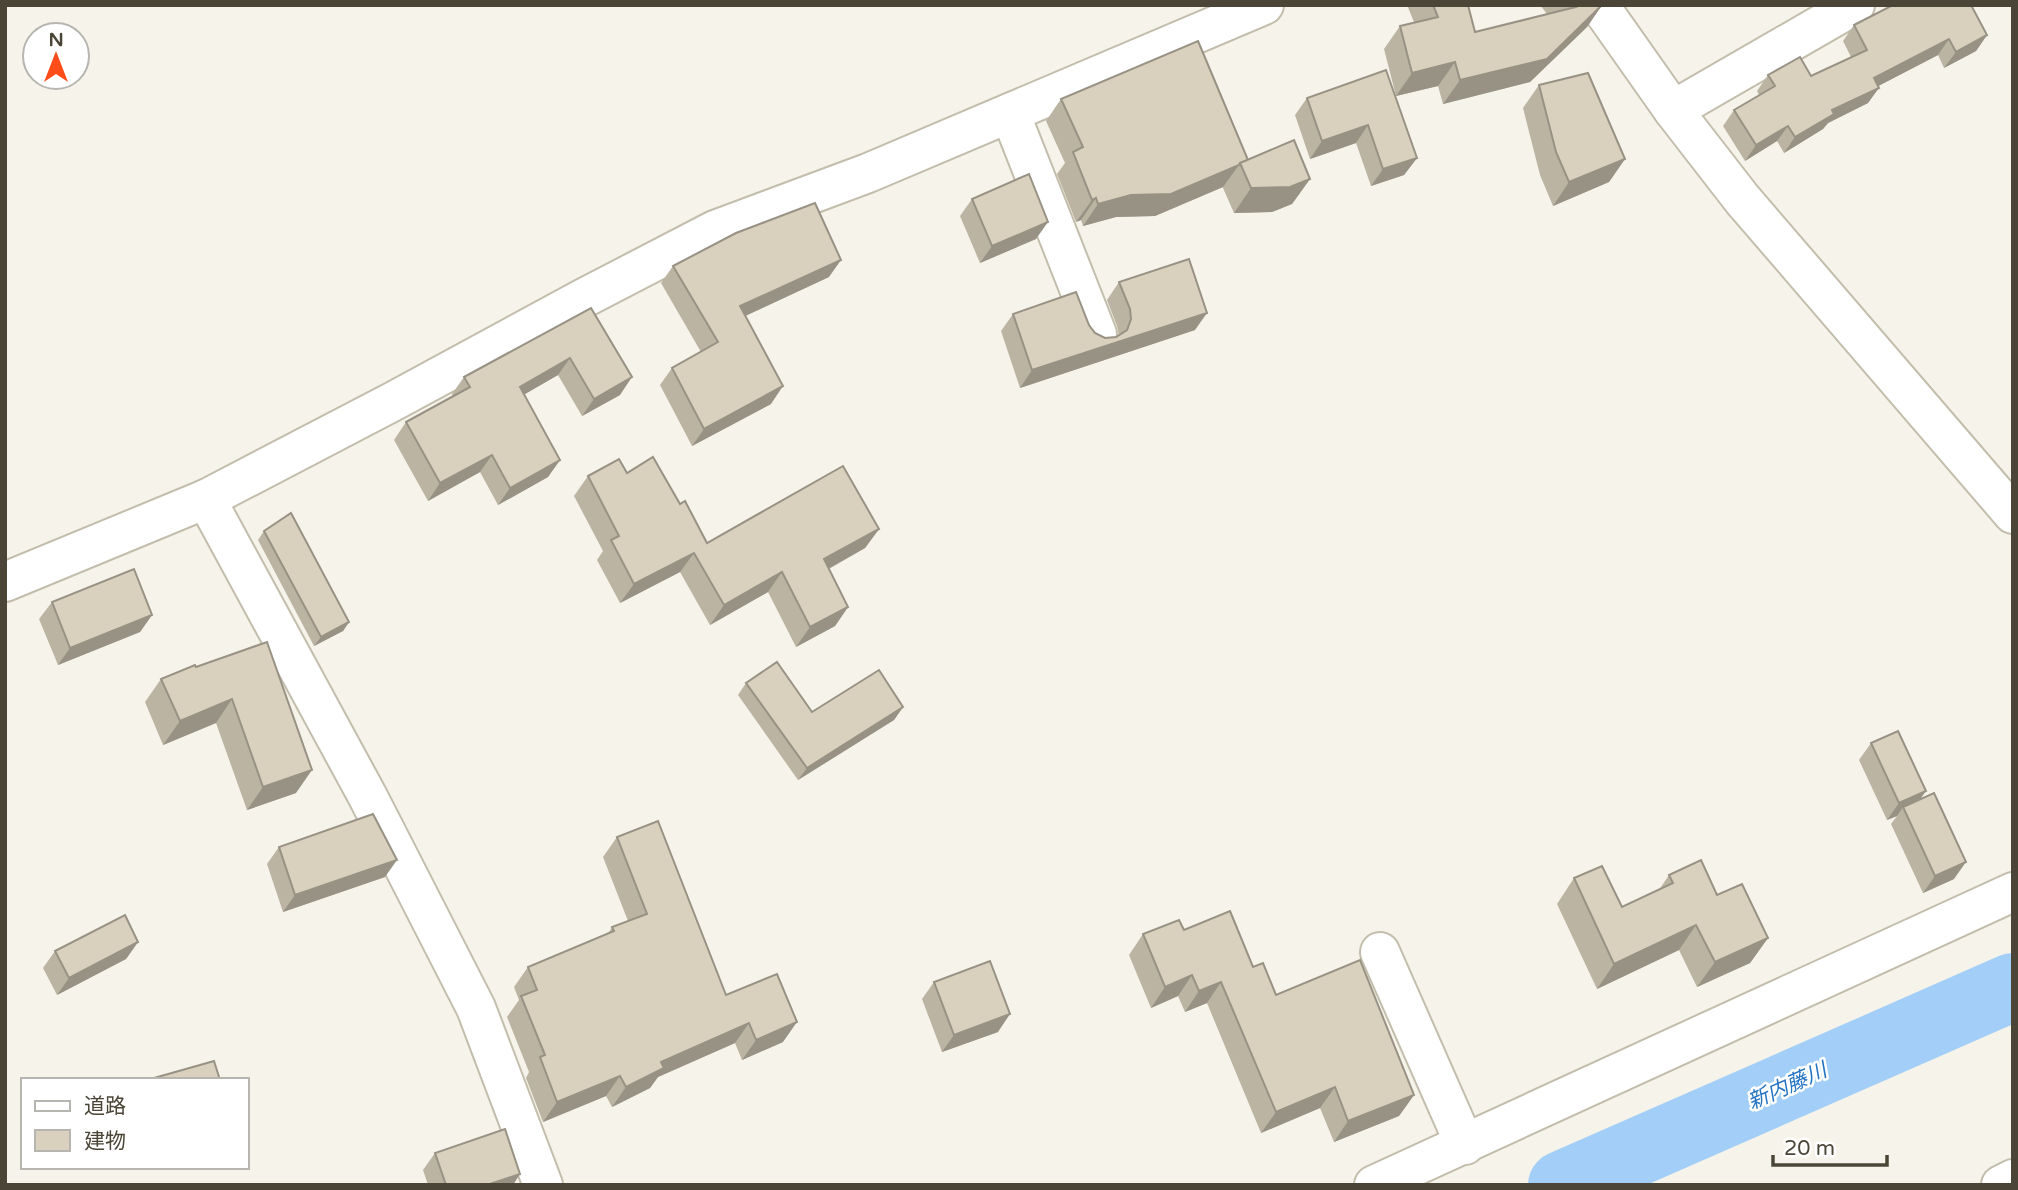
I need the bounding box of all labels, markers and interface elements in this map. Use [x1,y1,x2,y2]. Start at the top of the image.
north arrow [21,21,91,91]
text: N [48,29,64,51]
water label: 新内藤川 [1744,1057,1832,1115]
legend [21,1078,248,1169]
text: 道路 [84,1094,126,1119]
scale bar [1773,1124,1887,1168]
text: 建物 [84,1129,126,1154]
text: 20 m [1784,1136,1835,1161]

